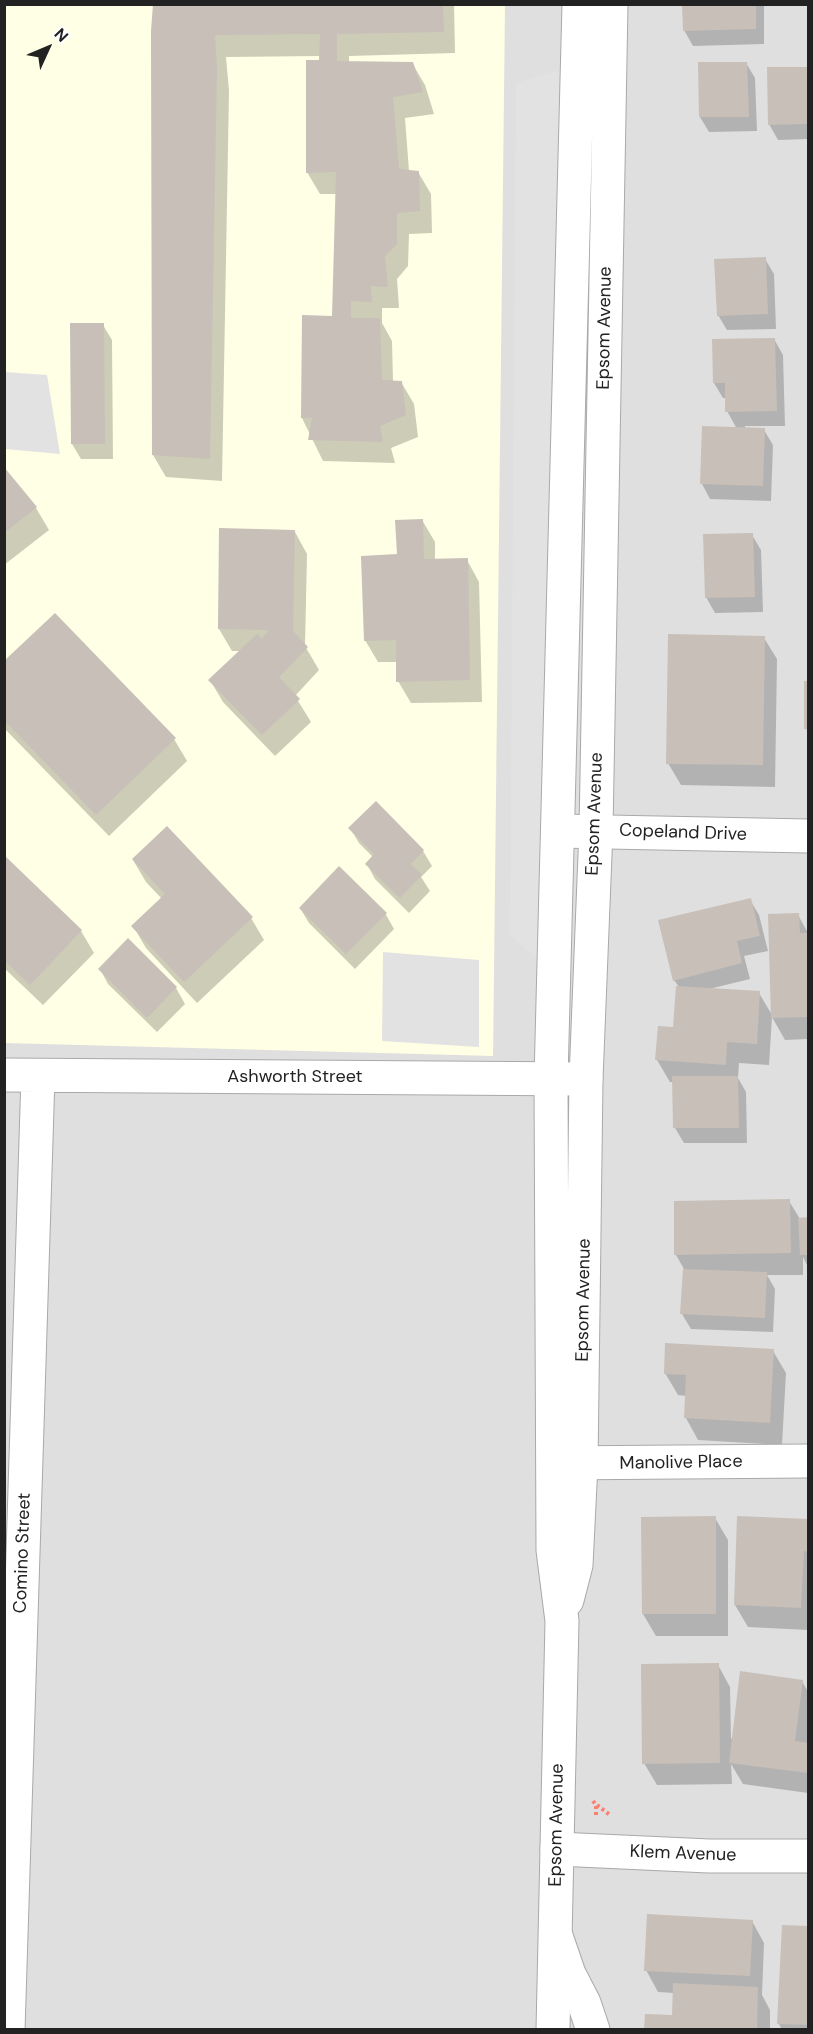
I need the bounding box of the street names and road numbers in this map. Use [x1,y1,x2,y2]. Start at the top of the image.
street label: Epsom Avenue [593,266,617,390]
street label: Epsom Avenue [582,752,608,876]
street label: Copeland Drive [619,820,747,846]
street label: Ashworth Street [227,1066,363,1088]
street label: Epsom Avenue [572,1238,596,1362]
street label: Manolive Place [619,1451,743,1475]
street label: Comino Street [10,1492,36,1614]
street label: Epsom Avenue [545,1763,569,1887]
street label: Klem Avenue [629,1841,737,1867]

